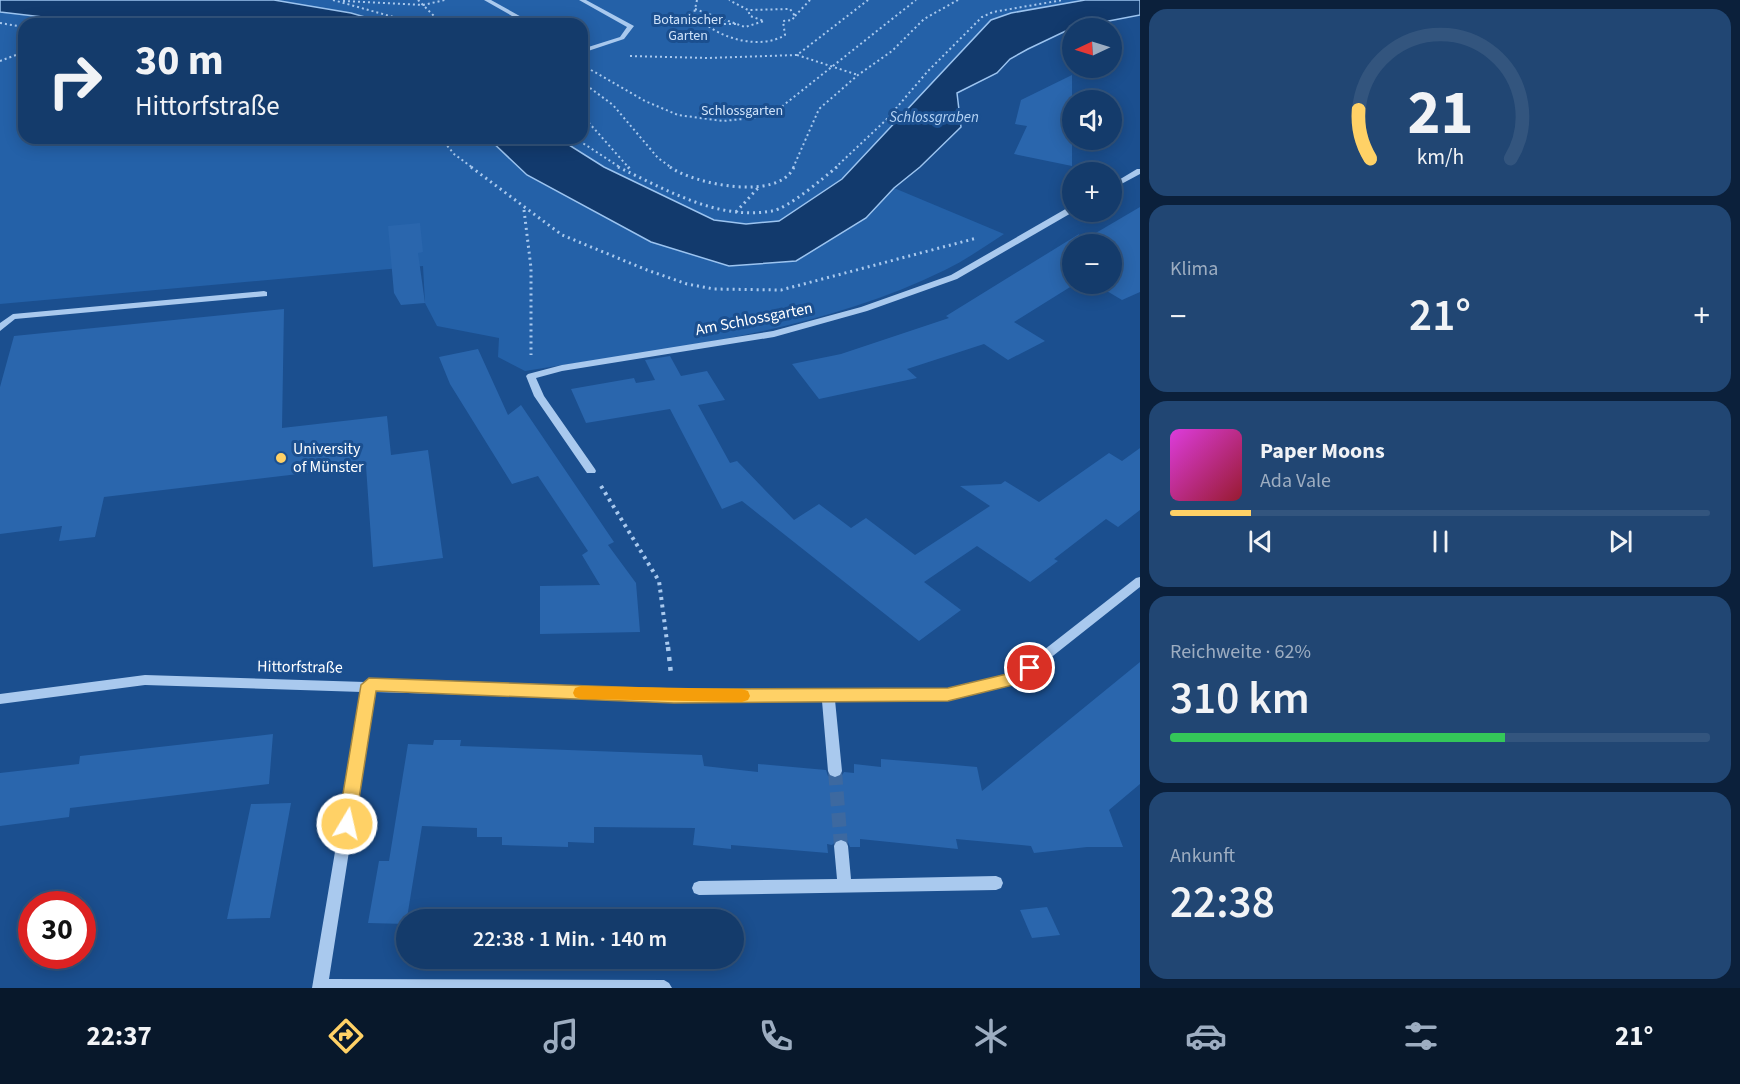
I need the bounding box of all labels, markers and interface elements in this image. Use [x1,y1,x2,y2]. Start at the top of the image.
park label: Botanischer Garten [653,10,723,46]
north arrow [1062,18,1122,78]
map controls [1062,18,1122,294]
text: 30 m [135,31,224,91]
icon: right [36,42,114,120]
text: 21 [1407,70,1473,159]
text: Hittorfstraße [135,87,280,126]
button: sound [1062,90,1122,150]
park label: Schlossgarten [701,101,783,121]
water label: Schlossgraben [889,107,979,128]
text: km/h [1416,143,1464,174]
button: + [1062,162,1122,222]
button: − [1062,234,1122,294]
text: Klima [1170,255,1218,283]
text: 21° [1409,284,1471,348]
text: − [1170,293,1186,340]
text: + [1694,293,1710,340]
street label: Am Schlossgarten [693,297,815,341]
text: Paper Moons [1260,435,1385,467]
place label: University of Münster [293,438,364,478]
marker: University of Münster [274,451,288,465]
text: Ada Vale [1260,467,1331,495]
icon: previous [1244,525,1277,558]
icon: pause [1424,525,1457,558]
icon: next [1604,525,1637,558]
text: Reichweite · 62% [1170,638,1311,666]
pin [1004,642,1055,693]
icon: arrive [1013,651,1046,684]
street label: Hittorfstraße [257,655,343,679]
text: 310 km [1170,667,1310,731]
position arrow [315,792,379,856]
text: Ankunft [1170,842,1235,870]
text: 22:38 [1170,871,1275,935]
speed limit sign: 30 [18,891,96,969]
text: 22:38 · 1 Min. · 140 m [473,923,667,955]
icon: directions [325,1015,367,1057]
icon: music [540,1015,582,1057]
icon: phone [755,1015,797,1057]
icon: climate [970,1015,1012,1057]
icon: car [1185,1015,1227,1057]
icon: filters [1400,1015,1442,1057]
text: 22:37 [87,1017,152,1056]
text: 21° [1615,1017,1653,1056]

